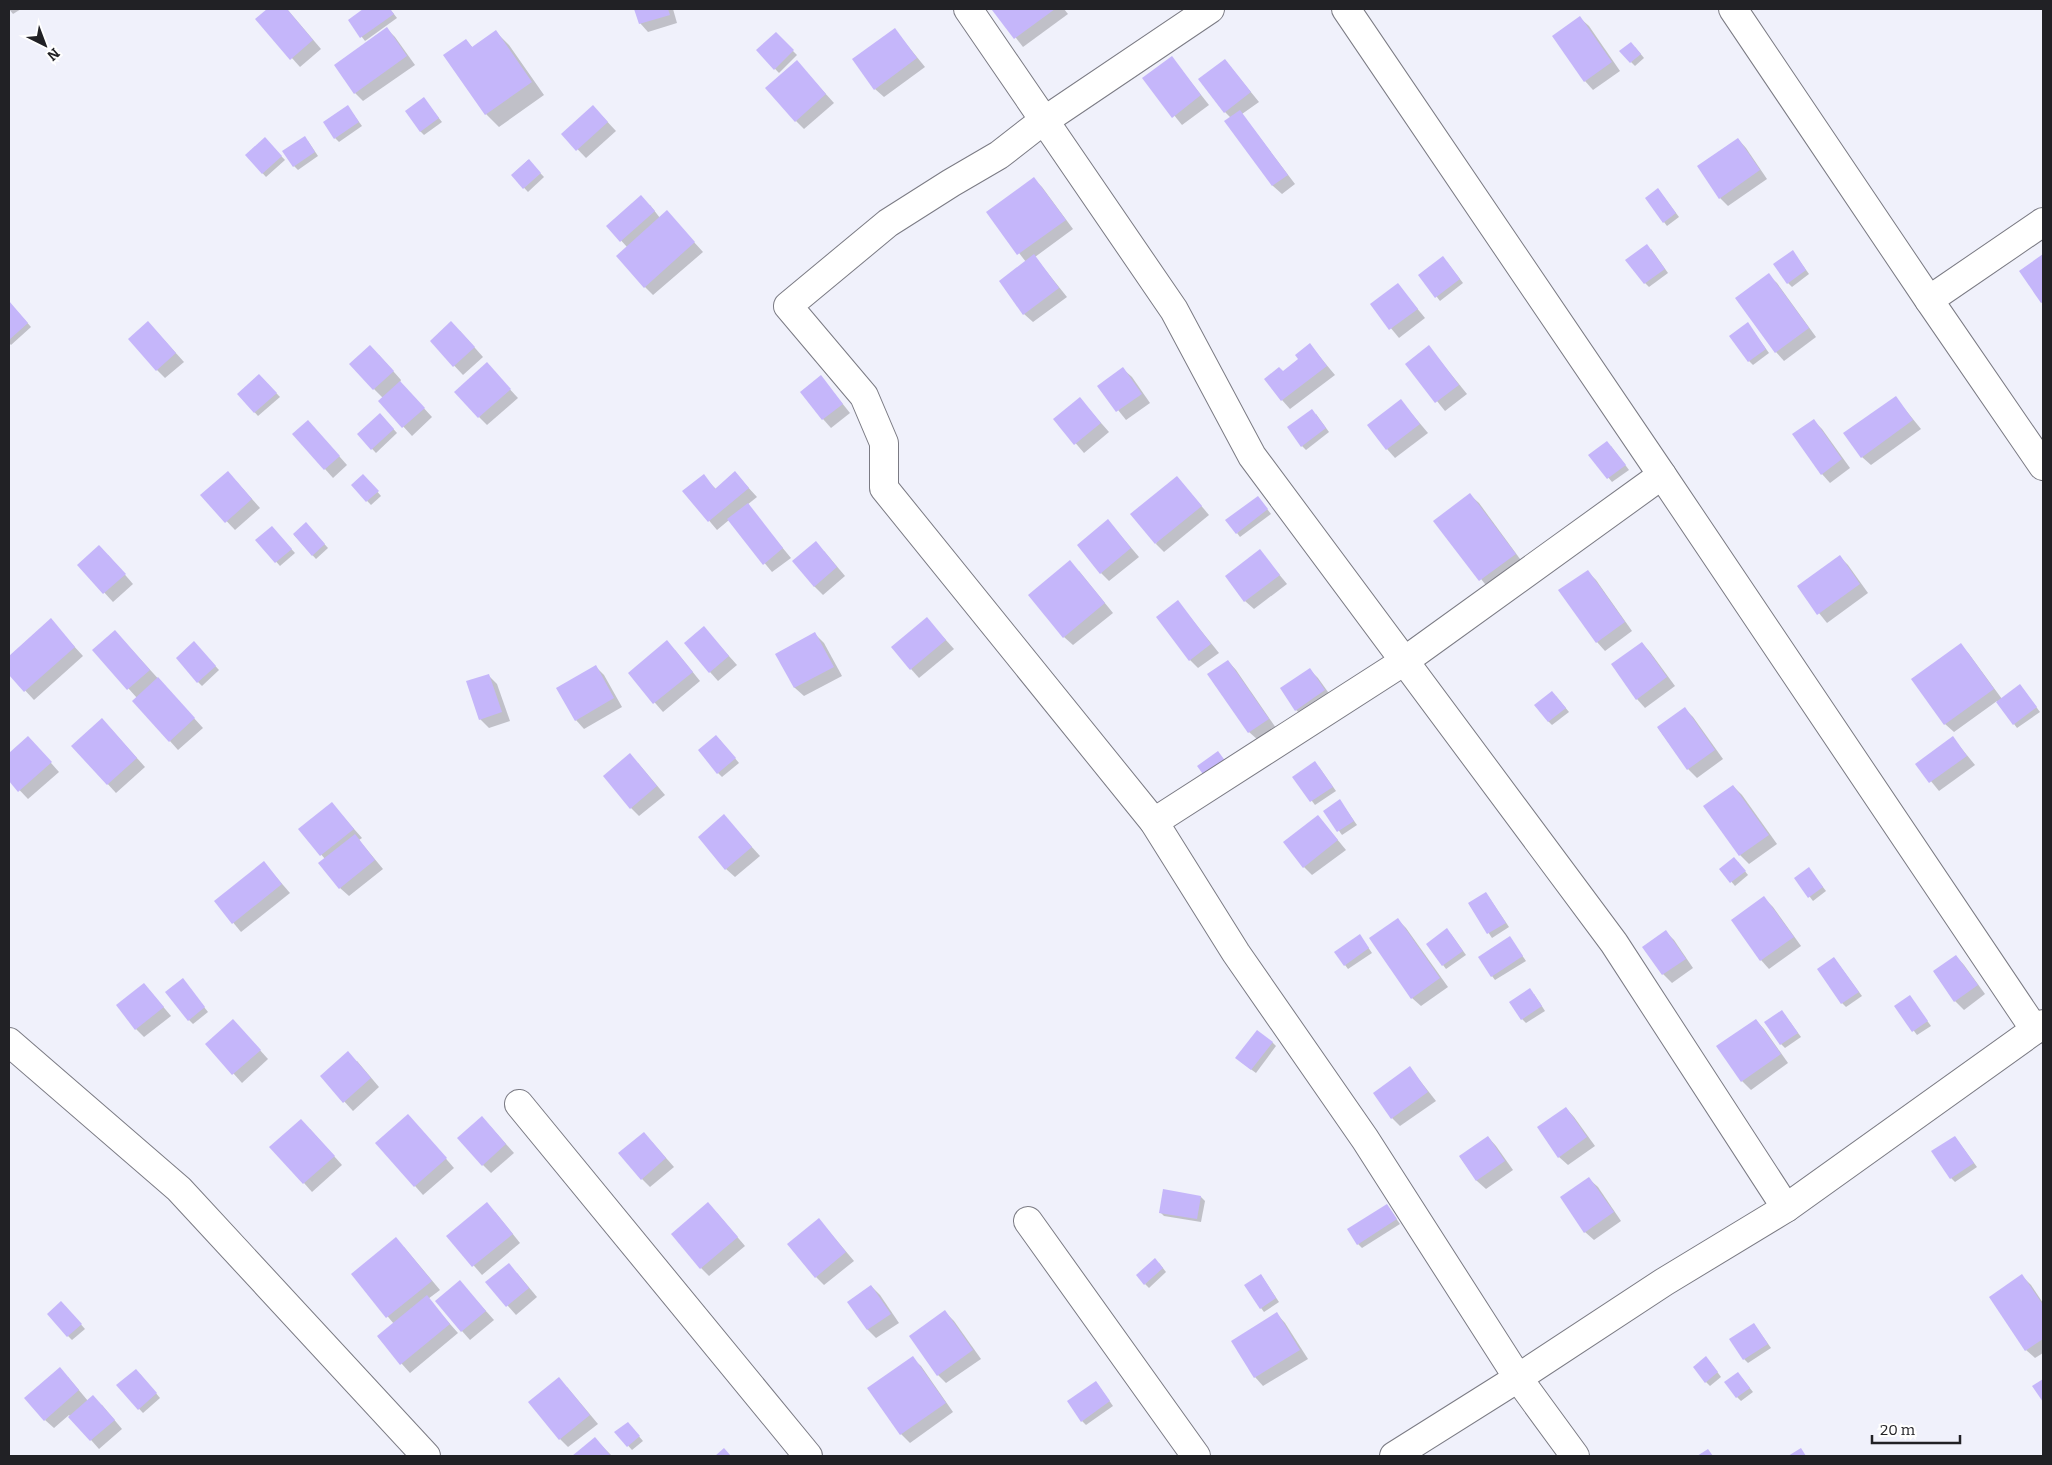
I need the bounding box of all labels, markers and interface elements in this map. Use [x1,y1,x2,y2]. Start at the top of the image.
north arrow [20,20,70,70]
text: N [44,44,63,64]
scale bar [1872,1412,1960,1444]
text: 20 m [1880,1421,1916,1439]

